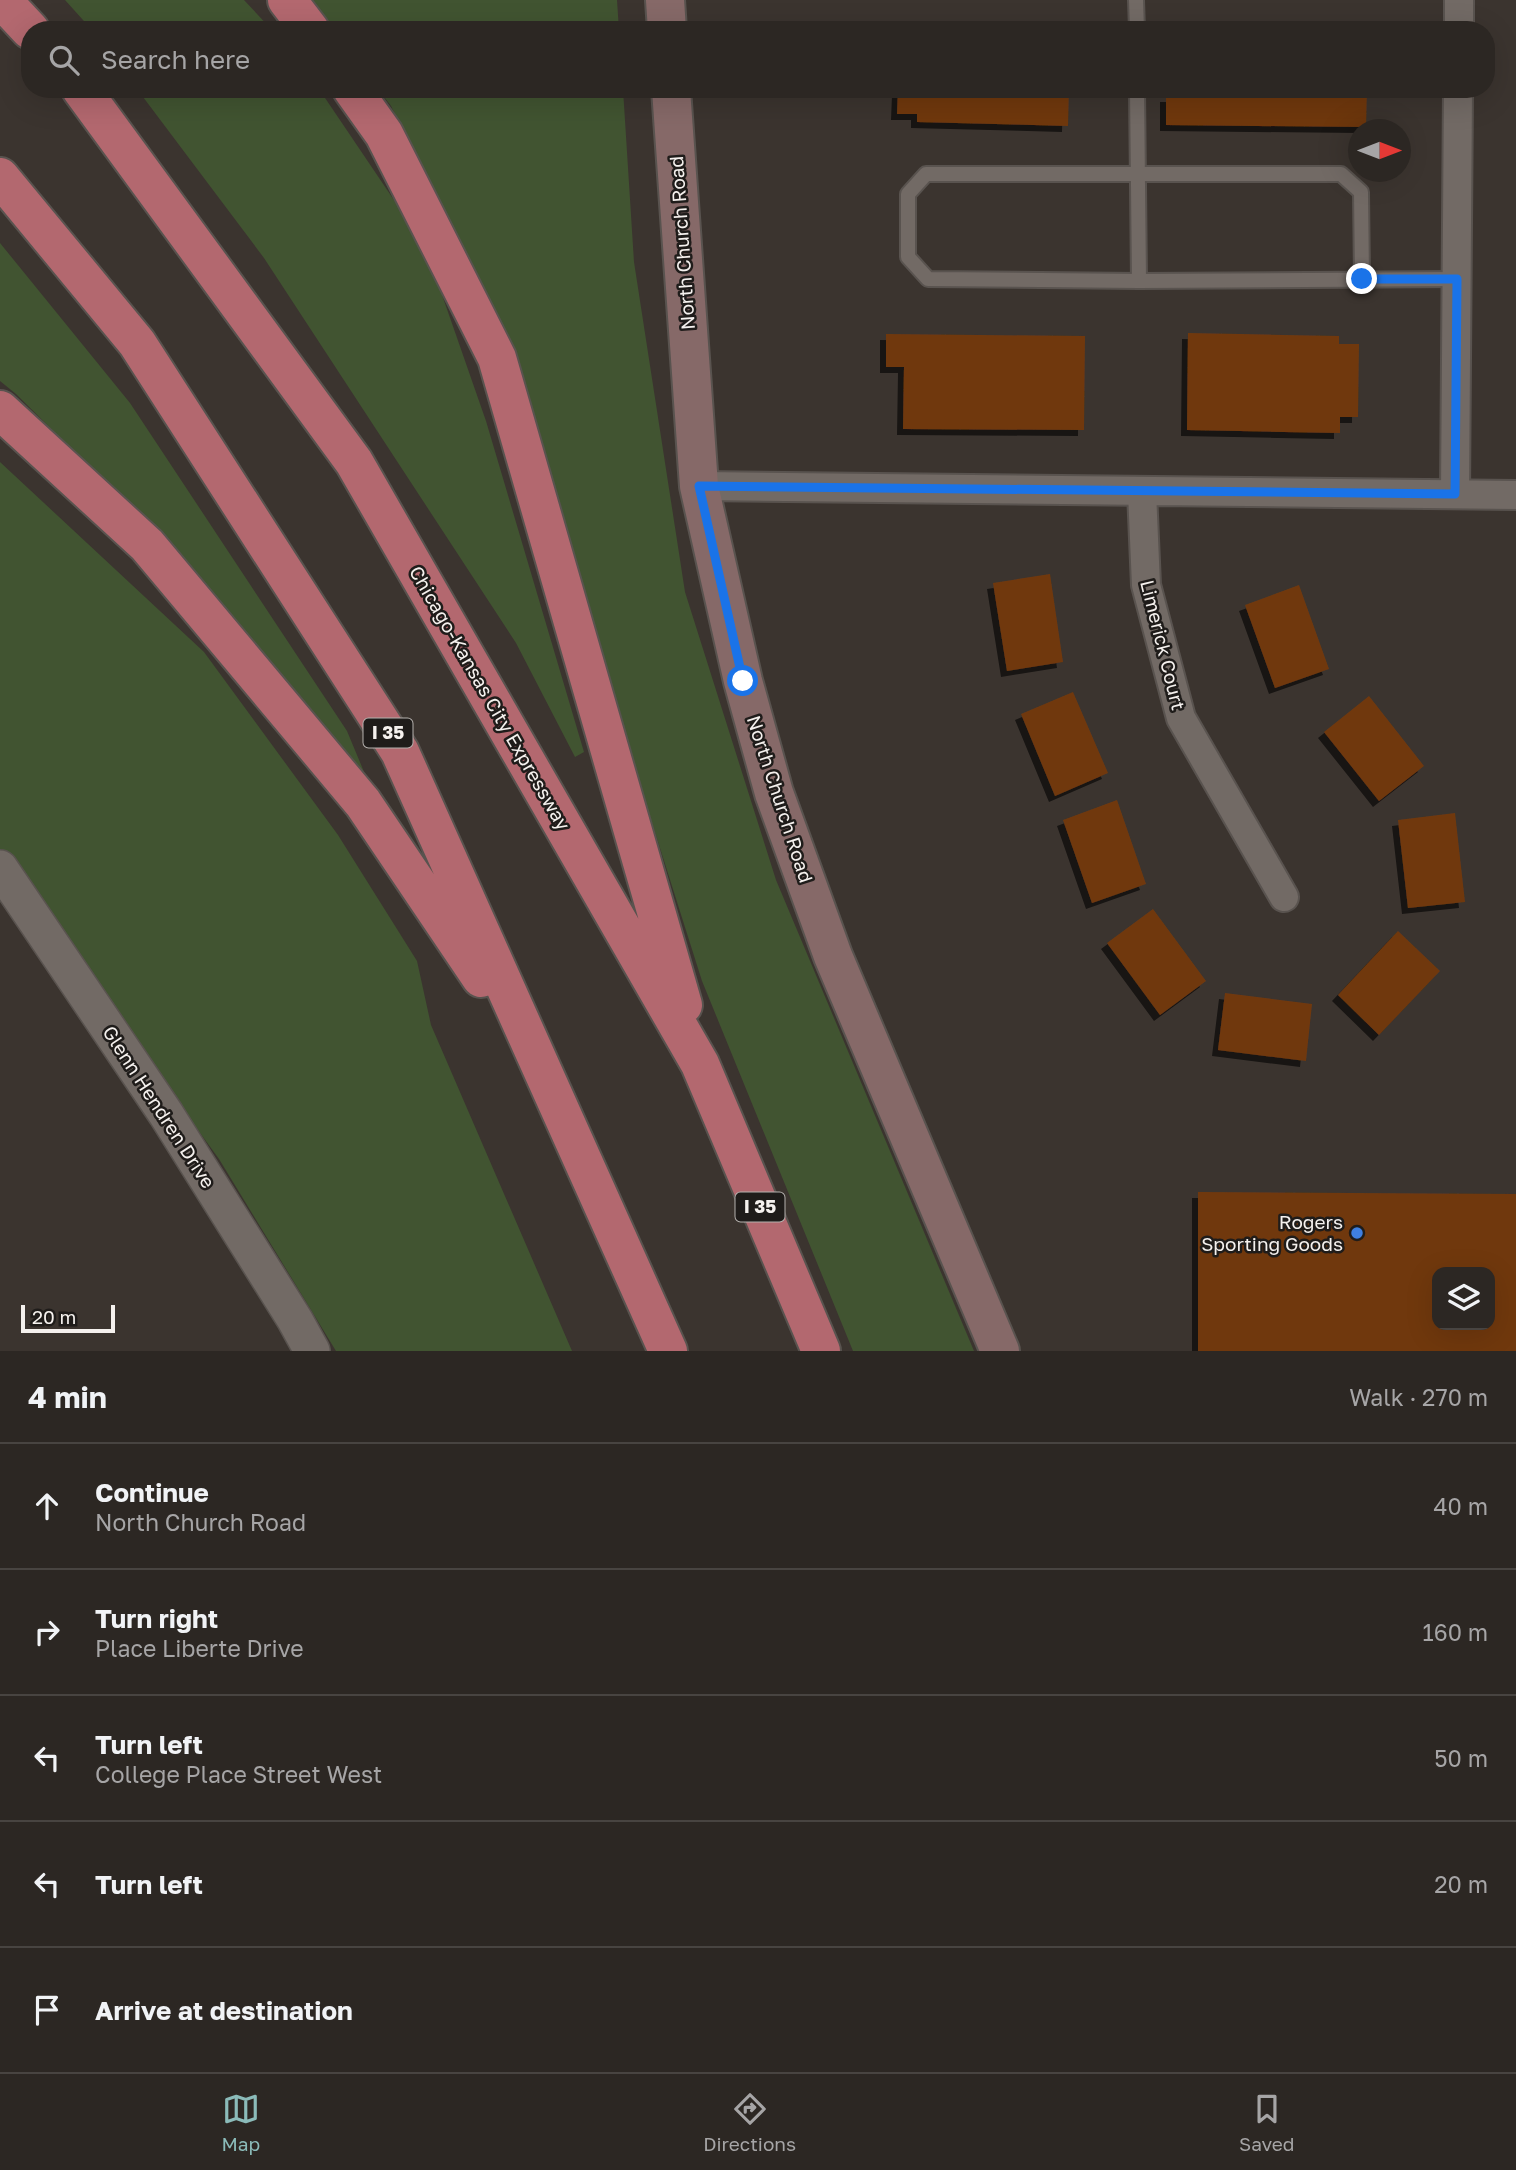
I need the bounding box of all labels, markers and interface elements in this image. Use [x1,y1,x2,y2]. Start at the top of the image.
search box [21,21,1495,98]
icon: search [45,41,83,79]
text: Search here [101,44,250,75]
north arrow [1348,119,1411,182]
street label: North Church Road [664,155,699,331]
route end [1346,263,1377,294]
street label: Chicago-Kansas City Expressway [405,561,576,834]
street label: Limerick Court [1136,577,1191,712]
route start [727,665,758,696]
street label: North Church Road [743,712,818,885]
road number: I 35 [364,718,412,748]
street label: Glenn Hendren Drive [98,1021,221,1192]
road number: I 35 [736,1192,784,1222]
place label: Rogers Sporting Goods [1201,1210,1343,1255]
marker: Rogers Sporting Goods [1349,1225,1365,1241]
map controls [1432,1267,1495,1330]
button: layers [1432,1267,1495,1330]
scale bar [21,1302,116,1334]
text: 20 m [32,1305,76,1328]
text: 4 min [28,1379,107,1415]
text: Walk · 270 m [1349,1383,1488,1411]
text: Continue [95,1477,209,1508]
icon: ahead [28,1487,66,1525]
text: 40 m [1434,1492,1488,1520]
text: North Church Road [95,1508,306,1536]
text: Turn right [95,1603,218,1634]
icon: right [28,1613,66,1651]
text: 160 m [1423,1618,1488,1646]
text: Place Liberte Drive [95,1634,304,1662]
text: Turn left [95,1729,203,1760]
icon: left [28,1739,66,1777]
text: 50 m [1434,1744,1488,1772]
text: College Place Street West [95,1760,382,1788]
icon: left [28,1865,66,1903]
text: Turn left [95,1869,203,1900]
text: 20 m [1434,1870,1488,1898]
icon: arrive [28,1991,66,2029]
text: Arrive at destination [95,1995,353,2026]
tab: Map [221,2090,260,2155]
tab: Directions [703,2090,796,2155]
tab: Saved [1239,2090,1295,2155]

